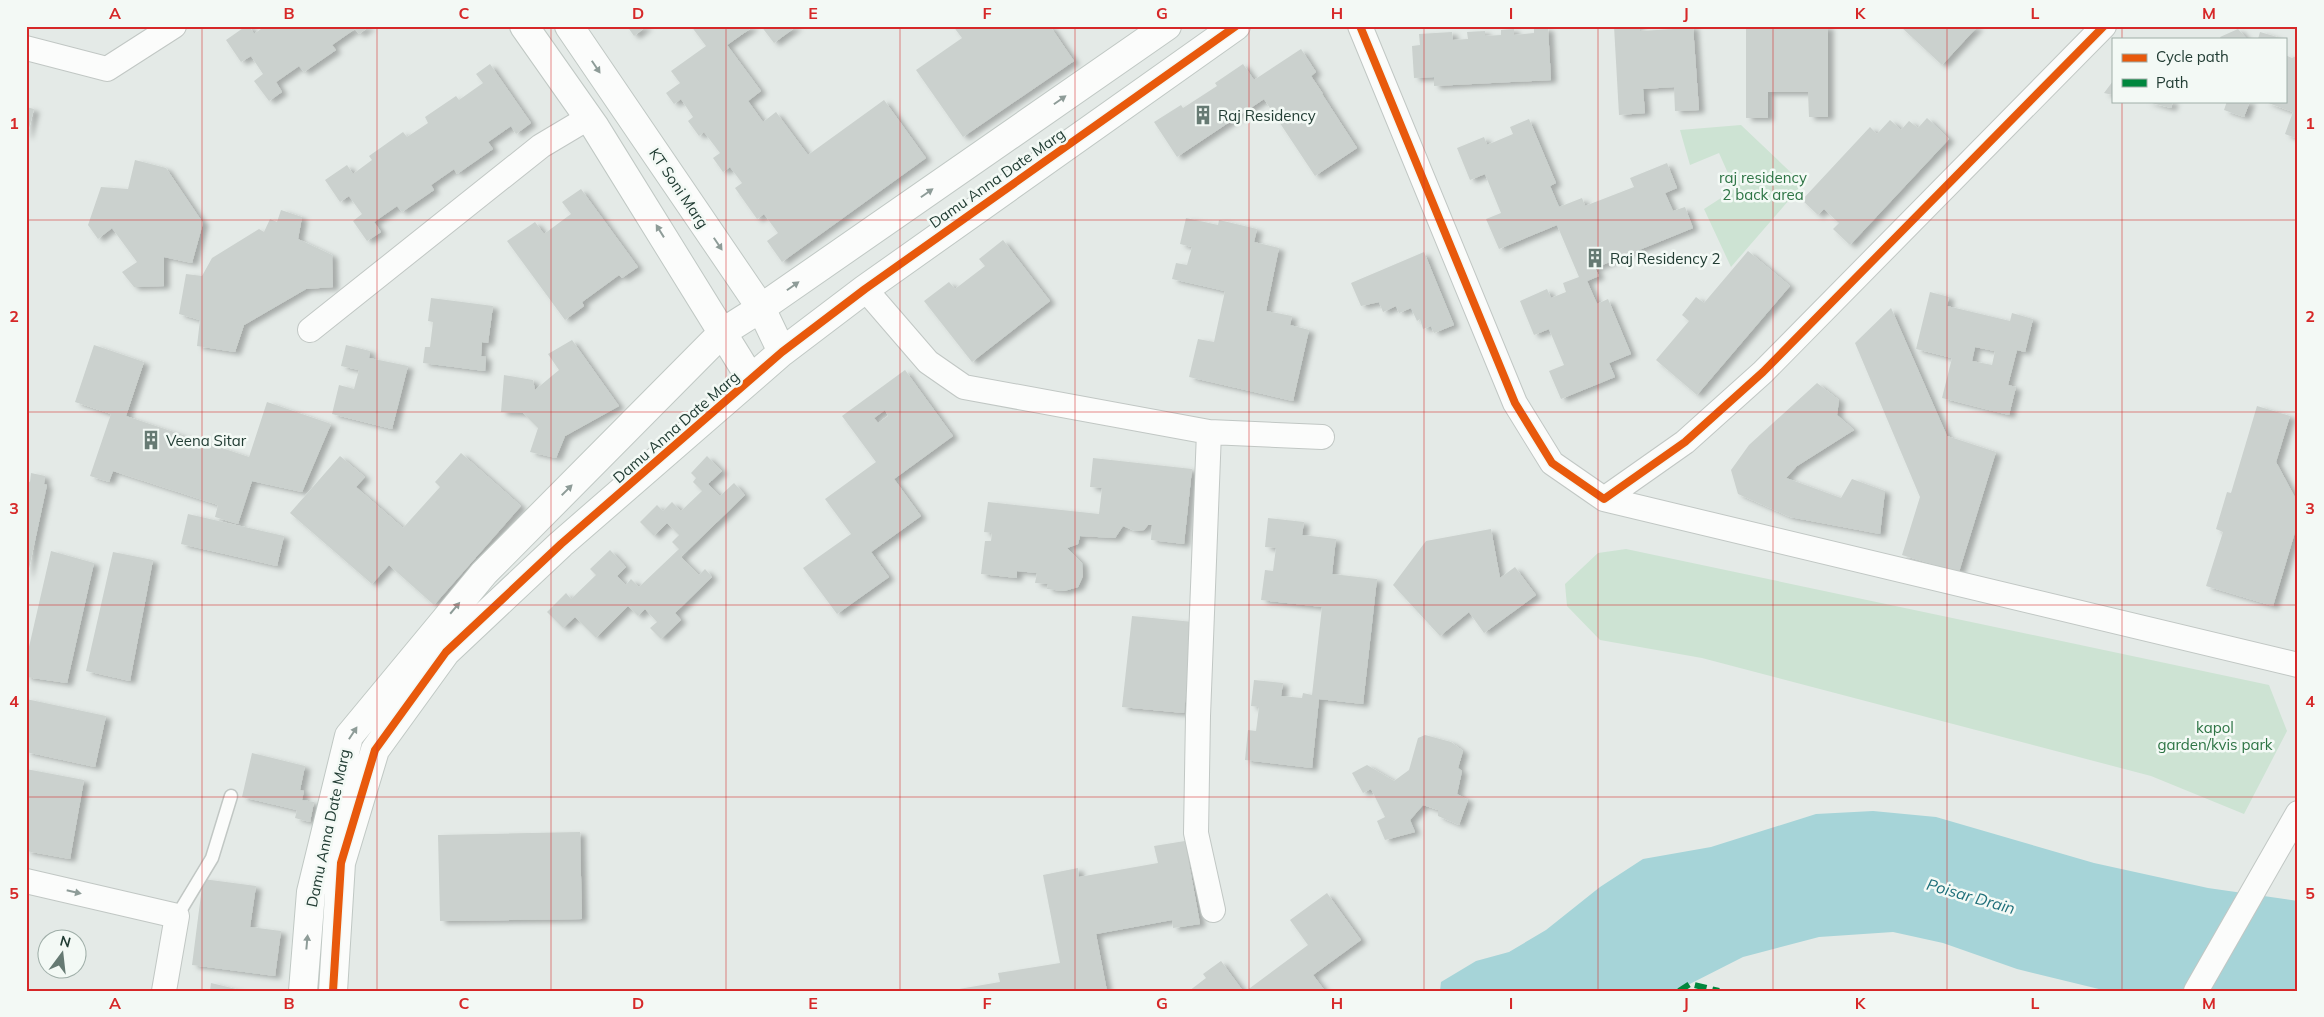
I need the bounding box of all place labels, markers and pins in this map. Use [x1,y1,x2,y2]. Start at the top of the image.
building icon: Raj Residency [1192,104,1214,126]
place label: Raj Residency [1218,106,1316,125]
building icon: Raj Residency 2 [1584,247,1606,269]
place label: Raj Residency 2 [1610,249,1721,268]
building icon: Veena Sitar [140,429,162,451]
place label: Veena Sitar [166,431,247,450]

